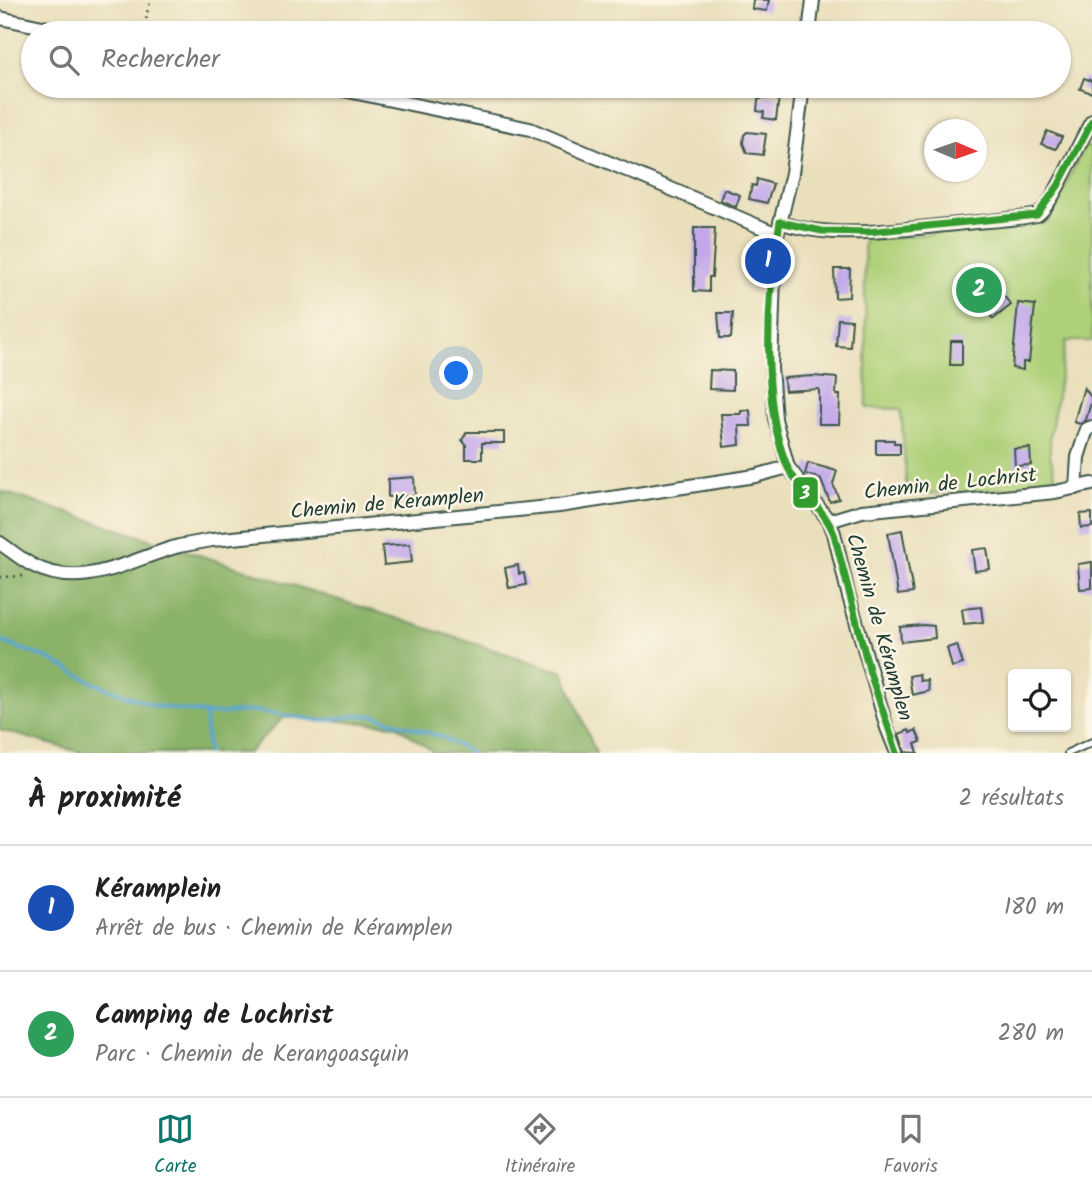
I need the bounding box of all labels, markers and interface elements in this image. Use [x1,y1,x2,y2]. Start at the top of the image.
search box [21,21,1071,98]
text: Rechercher [101,39,220,81]
icon: search [45,41,83,79]
north arrow [924,119,987,182]
pin: 1 [745,235,791,287]
pin: 2 [956,264,1002,316]
your location [439,356,473,390]
street label: Chemin de Lochrist [862,459,1039,510]
line badge: 3 [792,476,819,509]
text: 3 [799,479,810,509]
street label: Chemin de Keramplen [289,480,485,529]
street label: Chemin de Kéramplen [836,530,921,725]
map controls [1008,669,1071,732]
button: locate [1008,669,1071,732]
text: À proximité [28,775,181,823]
text: 2 résultats [959,781,1064,817]
text: Kéramplein [95,869,221,911]
text: 1 [48,890,54,926]
text: 180 m [1004,890,1064,926]
text: Arrêt de bus · Chemin de Kéramplen [95,911,453,947]
text: Camping de Lochrist [95,995,333,1037]
text: 2 [44,1016,58,1052]
text: 280 m [998,1016,1064,1052]
text: Parc · Chemin de Kerangoasquin [95,1037,409,1073]
tab: Carte [154,1110,197,1182]
tab: Itinéraire [505,1110,575,1182]
tab: Favoris [884,1110,938,1182]

